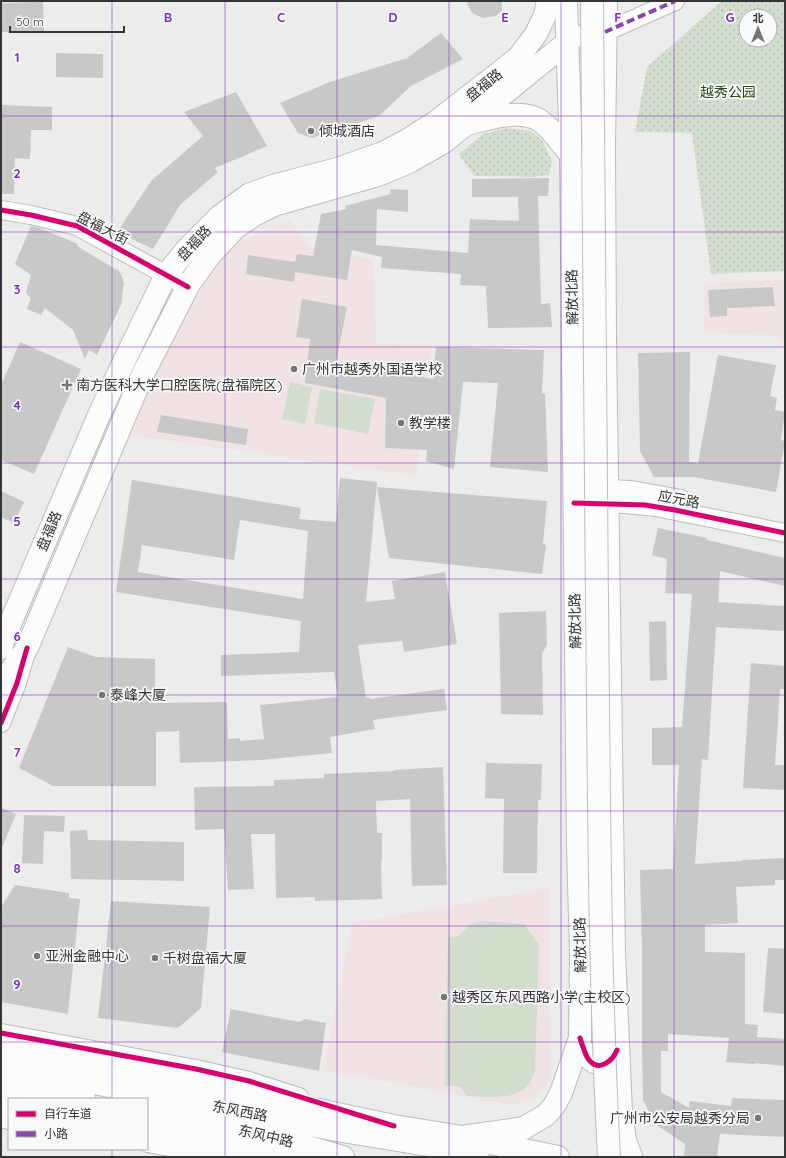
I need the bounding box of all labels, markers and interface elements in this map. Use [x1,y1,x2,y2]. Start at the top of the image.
scale bar [10,8,124,34]
north arrow [738,8,778,48]
text: B [164,9,172,25]
text: C [277,9,285,25]
text: D [388,9,398,25]
text: E [501,9,509,25]
text: F [614,9,622,25]
text: G [725,9,735,25]
text: 北 [753,11,764,25]
text: 50 m [16,14,44,29]
text: 1 [14,49,20,65]
street label: 盘福路 [462,65,506,105]
park label: 越秀公园 [700,83,756,101]
place label: 倾城酒店 [319,122,375,140]
marker: 倾城酒店 [306,126,316,136]
text: 2 [13,165,21,181]
street label: 盘福大街 [74,207,132,249]
street label: 盘福路 [173,222,215,264]
street label: 解放北路 [563,269,581,325]
text: 3 [14,281,21,297]
place label: 广州市越秀外国语学校 [302,360,442,378]
marker: 广州市越秀外国语学校 [289,364,299,374]
place label: 南方医科大学口腔医院(盘福院区) [76,376,282,394]
marker: 南方医科大学口腔医院(盘福院区) [61,379,73,391]
text: 4 [13,397,21,413]
place label: 教学楼 [409,414,451,432]
marker: 教学楼 [396,418,406,428]
street label: 应元路 [657,486,701,512]
street label: 盘福路 [33,508,65,554]
text: 5 [13,513,21,529]
street label: 解放北路 [566,593,584,649]
text: 6 [13,628,21,644]
place label: 泰峰大厦 [110,686,166,704]
marker: 泰峰大厦 [97,690,107,700]
text: 7 [13,744,21,760]
text: 8 [13,860,21,876]
street label: 解放北路 [571,917,589,973]
place label: 亚洲金融中心 [45,947,129,965]
place label: 千树盘福大厦 [163,949,247,967]
marker: 亚洲金融中心 [32,951,42,961]
marker: 千树盘福大厦 [150,953,160,963]
text: 9 [13,976,21,992]
place label: 越秀区东风西路小学(主校区) [452,988,630,1006]
marker: 越秀区东风西路小学(主校区) [439,992,449,1002]
street label: 东风西路 [211,1097,269,1125]
legend [8,1098,148,1150]
text: 自行车道 [44,1106,92,1121]
place label: 广州市公安局越秀分局 [610,1109,750,1127]
marker: 广州市公安局越秀分局 [753,1113,763,1123]
street label: 东风中路 [237,1121,295,1151]
text: 小路 [44,1126,68,1141]

